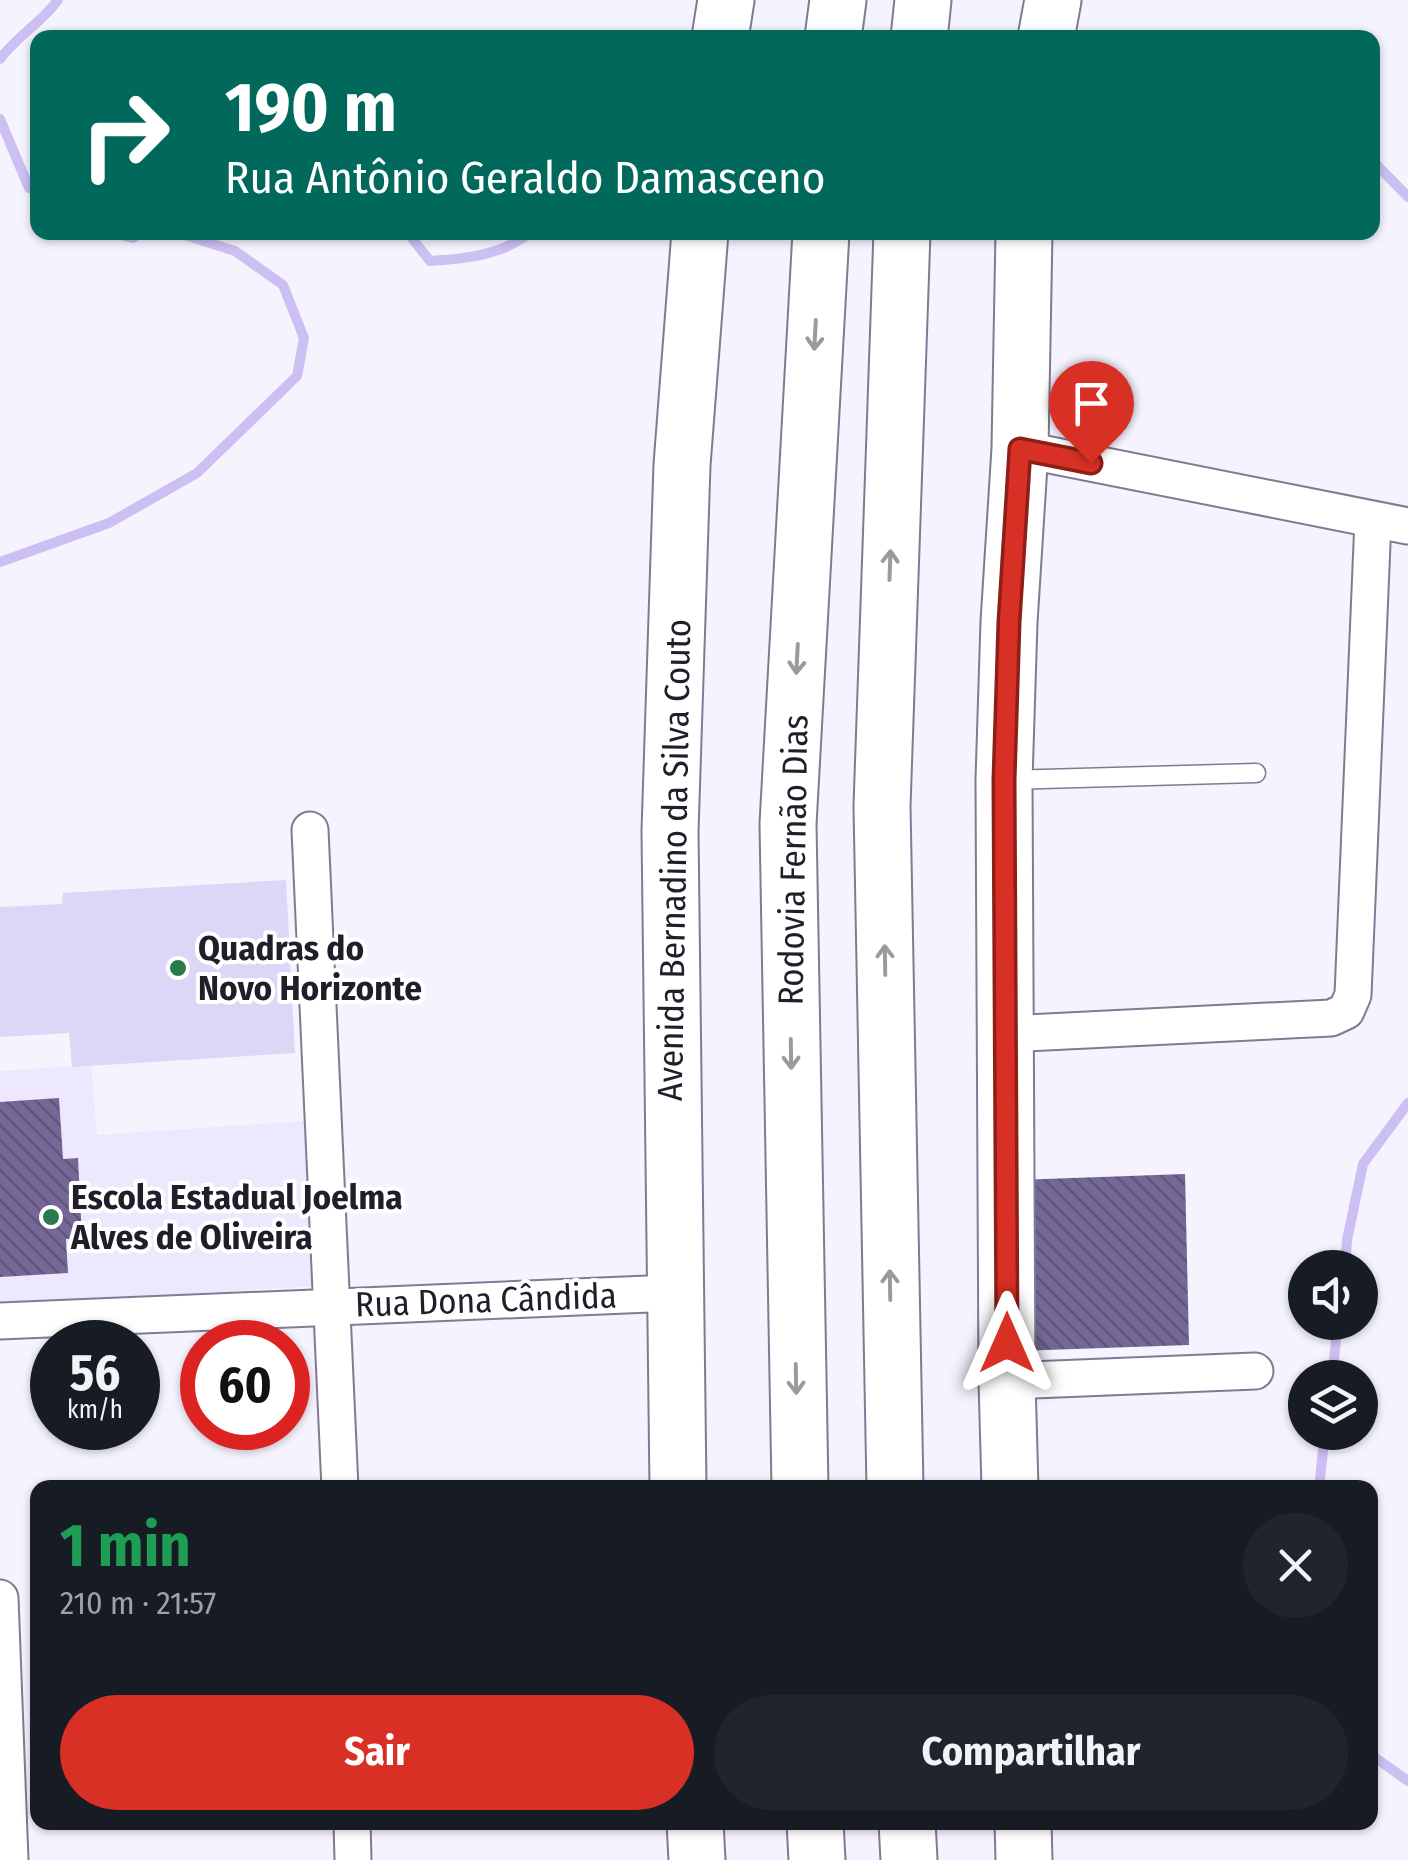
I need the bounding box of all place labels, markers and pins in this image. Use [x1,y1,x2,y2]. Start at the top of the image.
pin [1049,361,1134,464]
place label: Quadras do Novo Horizonte [198,927,422,1009]
marker: Quadras do Novo Horizonte [167,957,189,979]
place label: Escola Estadual Joelma Alves de Oliveira [70,1176,403,1258]
marker: Escola Estadual Joelma Alves de Oliveira [40,1206,62,1228]

